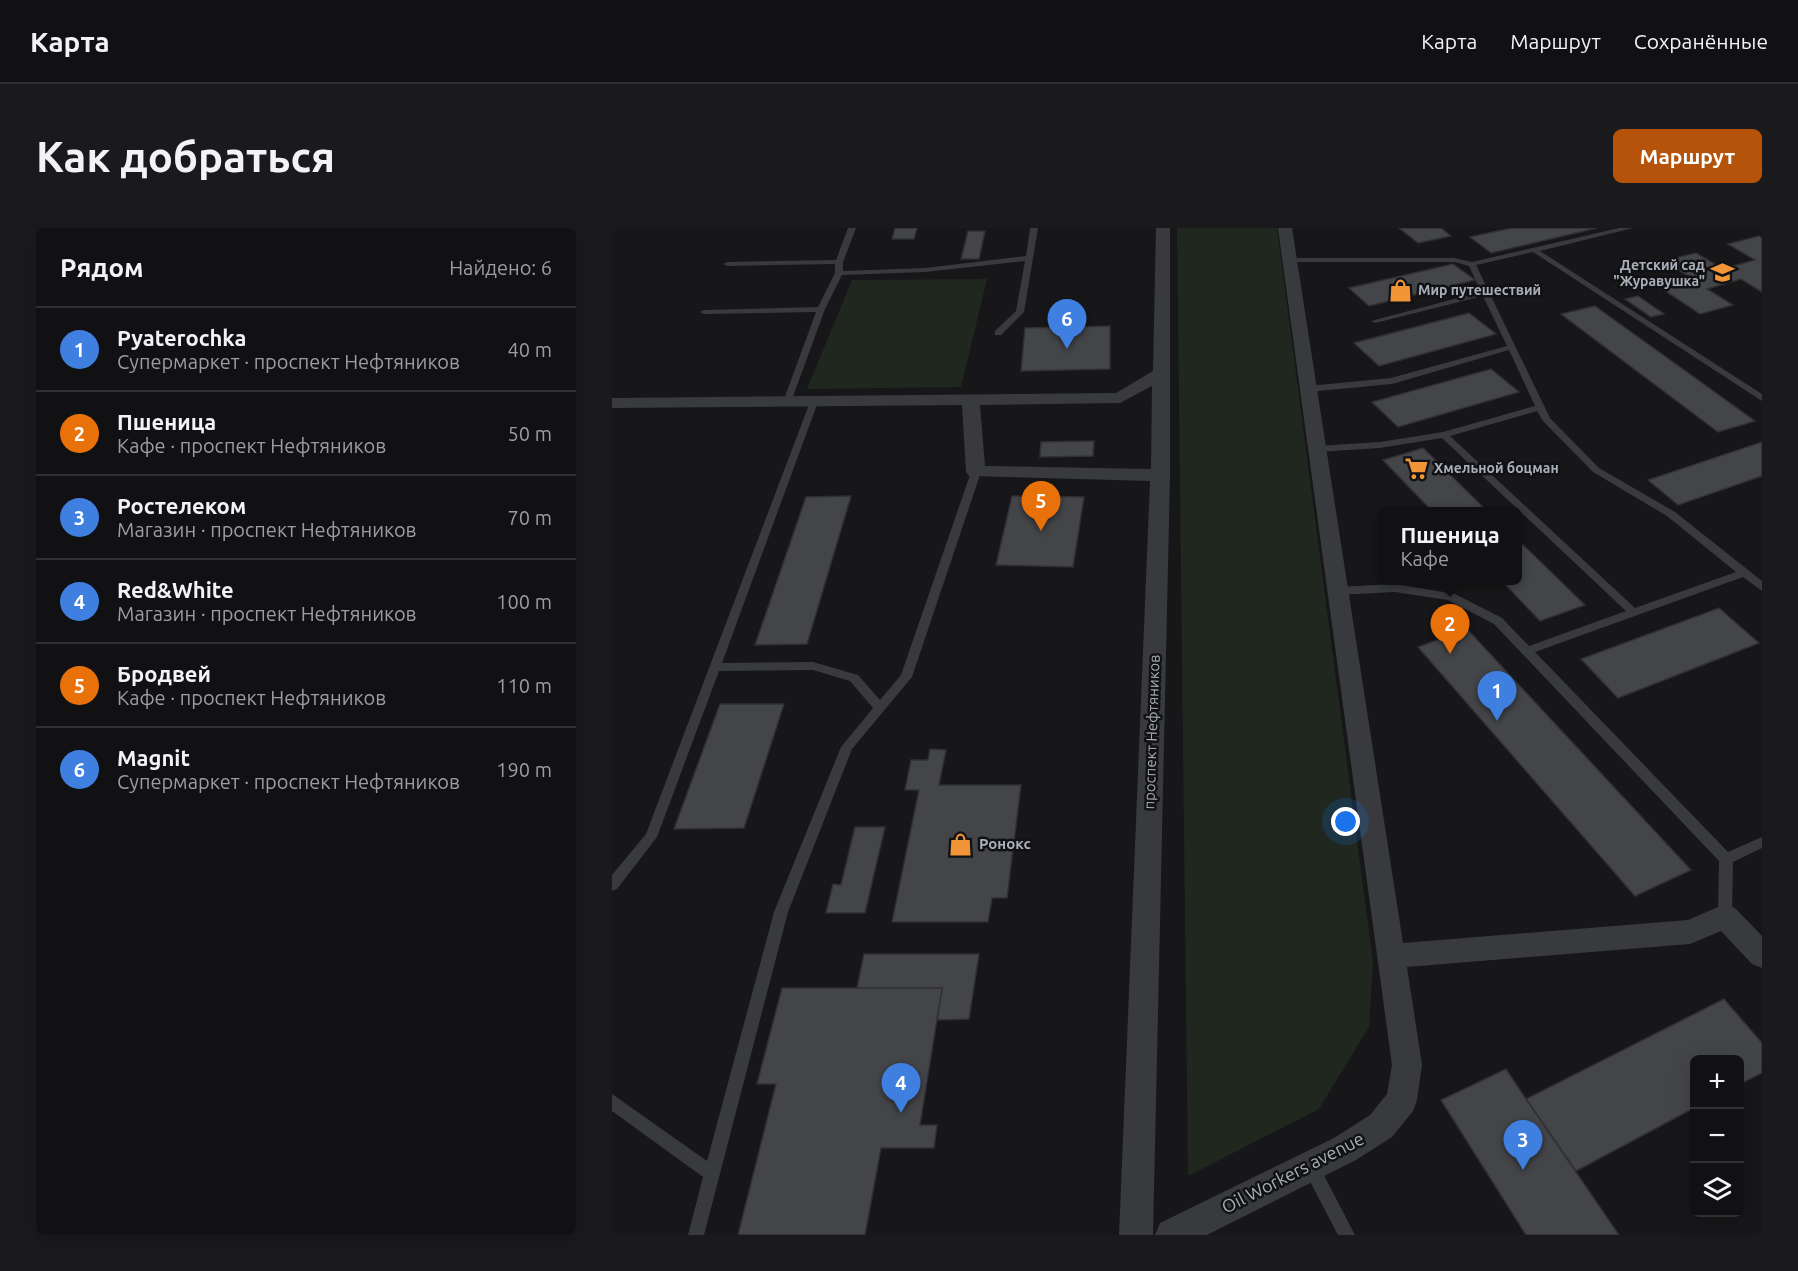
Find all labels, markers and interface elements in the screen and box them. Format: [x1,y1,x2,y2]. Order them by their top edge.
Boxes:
text: Карта [30,26,110,57]
text: Карта [1421,29,1477,53]
text: Маршрут [1510,29,1601,53]
text: Сохранённые [1634,29,1768,53]
button: Маршрут [1613,129,1762,183]
text: Как добраться [36,133,335,180]
text: Рядом [60,253,144,282]
text: Найдено: 6 [449,256,552,279]
place label: Детский сад "Журавушка" [1613,257,1705,289]
school or university icon: Детский сад "Журавушка" [1710,260,1736,286]
shop icon: Мир путешествий [1387,277,1413,303]
place label: Мир путешествий [1418,282,1541,298]
pin: 6 [1048,300,1086,349]
text: Pyaterochka [117,325,247,350]
text: 1 [74,338,85,361]
text: 40 m [508,338,552,361]
text: Супермаркет · проспект Нефтяников [117,350,460,373]
text: Пшеница [117,409,216,434]
text: 2 [74,422,85,445]
text: 50 m [508,422,552,445]
text: Кафе · проспект Нефтяников [117,434,386,457]
supermarket icon: Хмельной боцман [1403,455,1429,481]
place label: Хмельной боцман [1434,460,1559,476]
pin: 5 [1022,482,1060,531]
text: Ростелеком [117,493,246,518]
text: 3 [74,506,85,529]
text: 70 m [508,506,552,529]
popup [1378,507,1522,585]
text: Магазин · проспект Нефтяников [117,518,417,541]
text: Пшеница [1400,522,1500,547]
text: Кафе [1400,547,1449,570]
text: Red&White [117,577,234,602]
text: 4 [74,590,85,613]
text: 100 m [496,590,552,613]
text: Магазин · проспект Нефтяников [117,602,417,625]
pin: 2 [1430,604,1470,654]
street label: проспект Нефтяников [1140,654,1163,810]
text: Бродвей [117,661,211,686]
pin: 1 [1478,672,1516,721]
text: 5 [74,674,85,697]
text: 110 m [496,674,552,697]
text: Кафе · проспект Нефтяников [117,686,386,709]
text: Magnit [117,745,190,770]
text: 6 [74,758,85,781]
text: 190 m [496,758,552,781]
text: Супермаркет · проспект Нефтяников [117,770,460,793]
your location [1331,807,1360,836]
shop icon: Ронокс [948,831,974,857]
place label: Ронокс [979,835,1031,852]
map controls [1690,1055,1744,1217]
button: + [1690,1055,1744,1109]
pin: 4 [882,1064,920,1113]
button: − [1690,1109,1744,1163]
pin: 3 [1504,1120,1542,1170]
street label: Oil Workers avenue [1218,1128,1367,1217]
button: layers [1690,1163,1744,1217]

